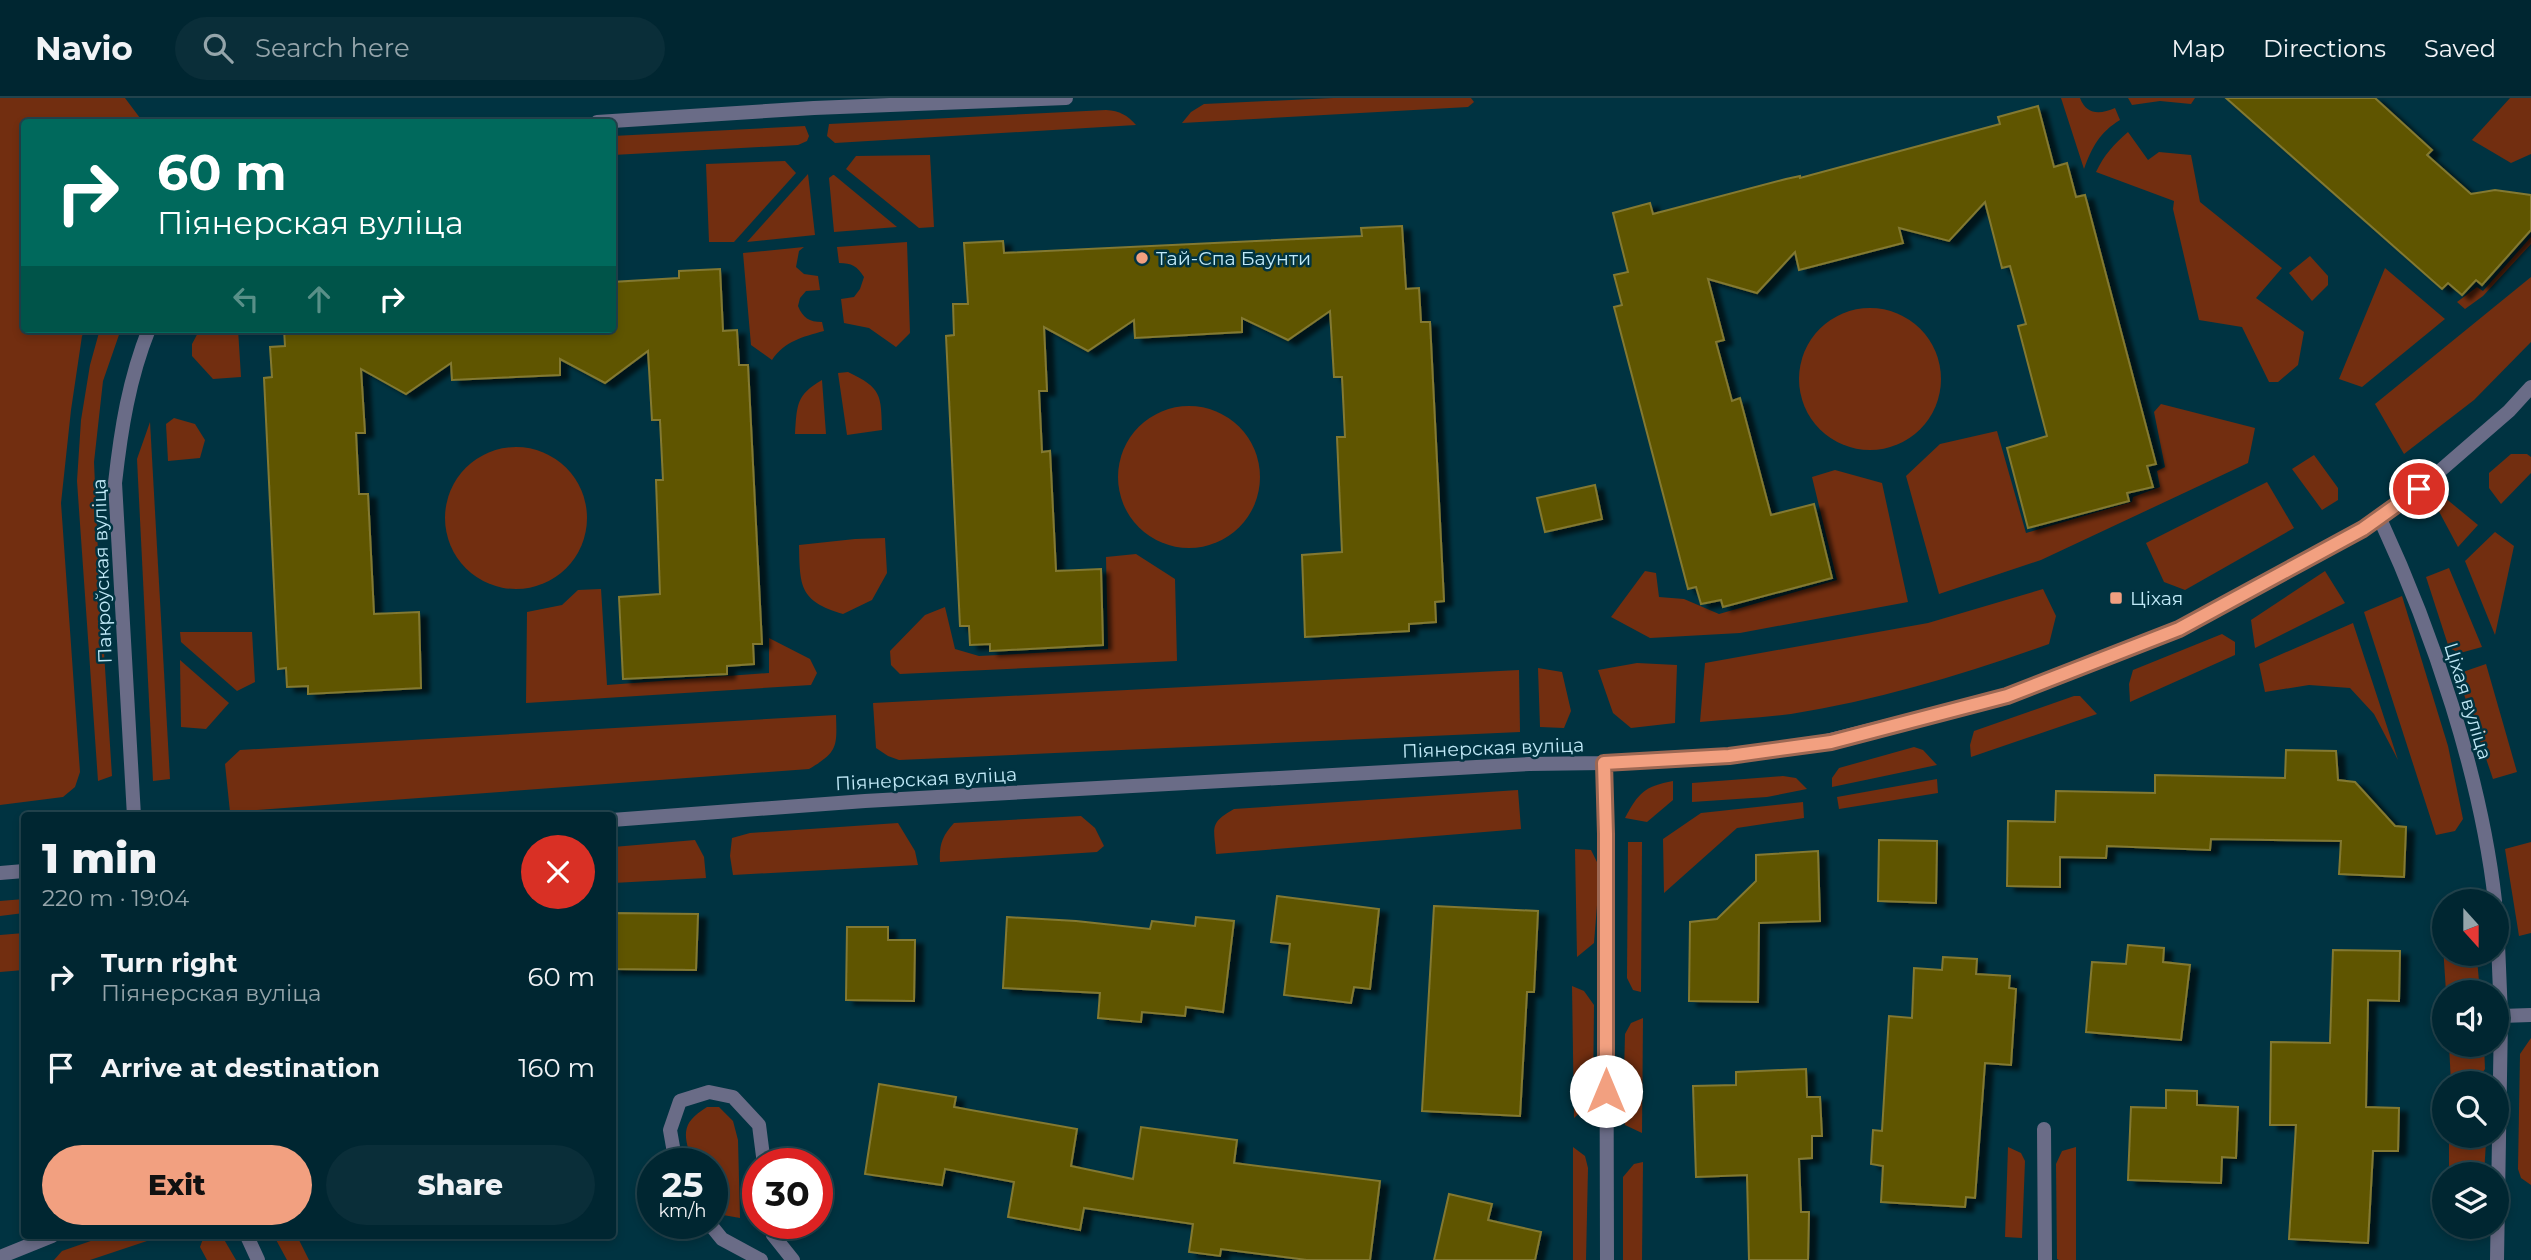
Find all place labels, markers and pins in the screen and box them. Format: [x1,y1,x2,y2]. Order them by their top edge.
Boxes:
place label: Тай-Спа Баунти [1156,247,1311,270]
marker: Тай-Спа Баунти [1134,250,1150,266]
pin [2389,459,2449,519]
place label: Ціхая [2130,587,2183,610]
marker: Ціхая [2108,590,2124,606]

